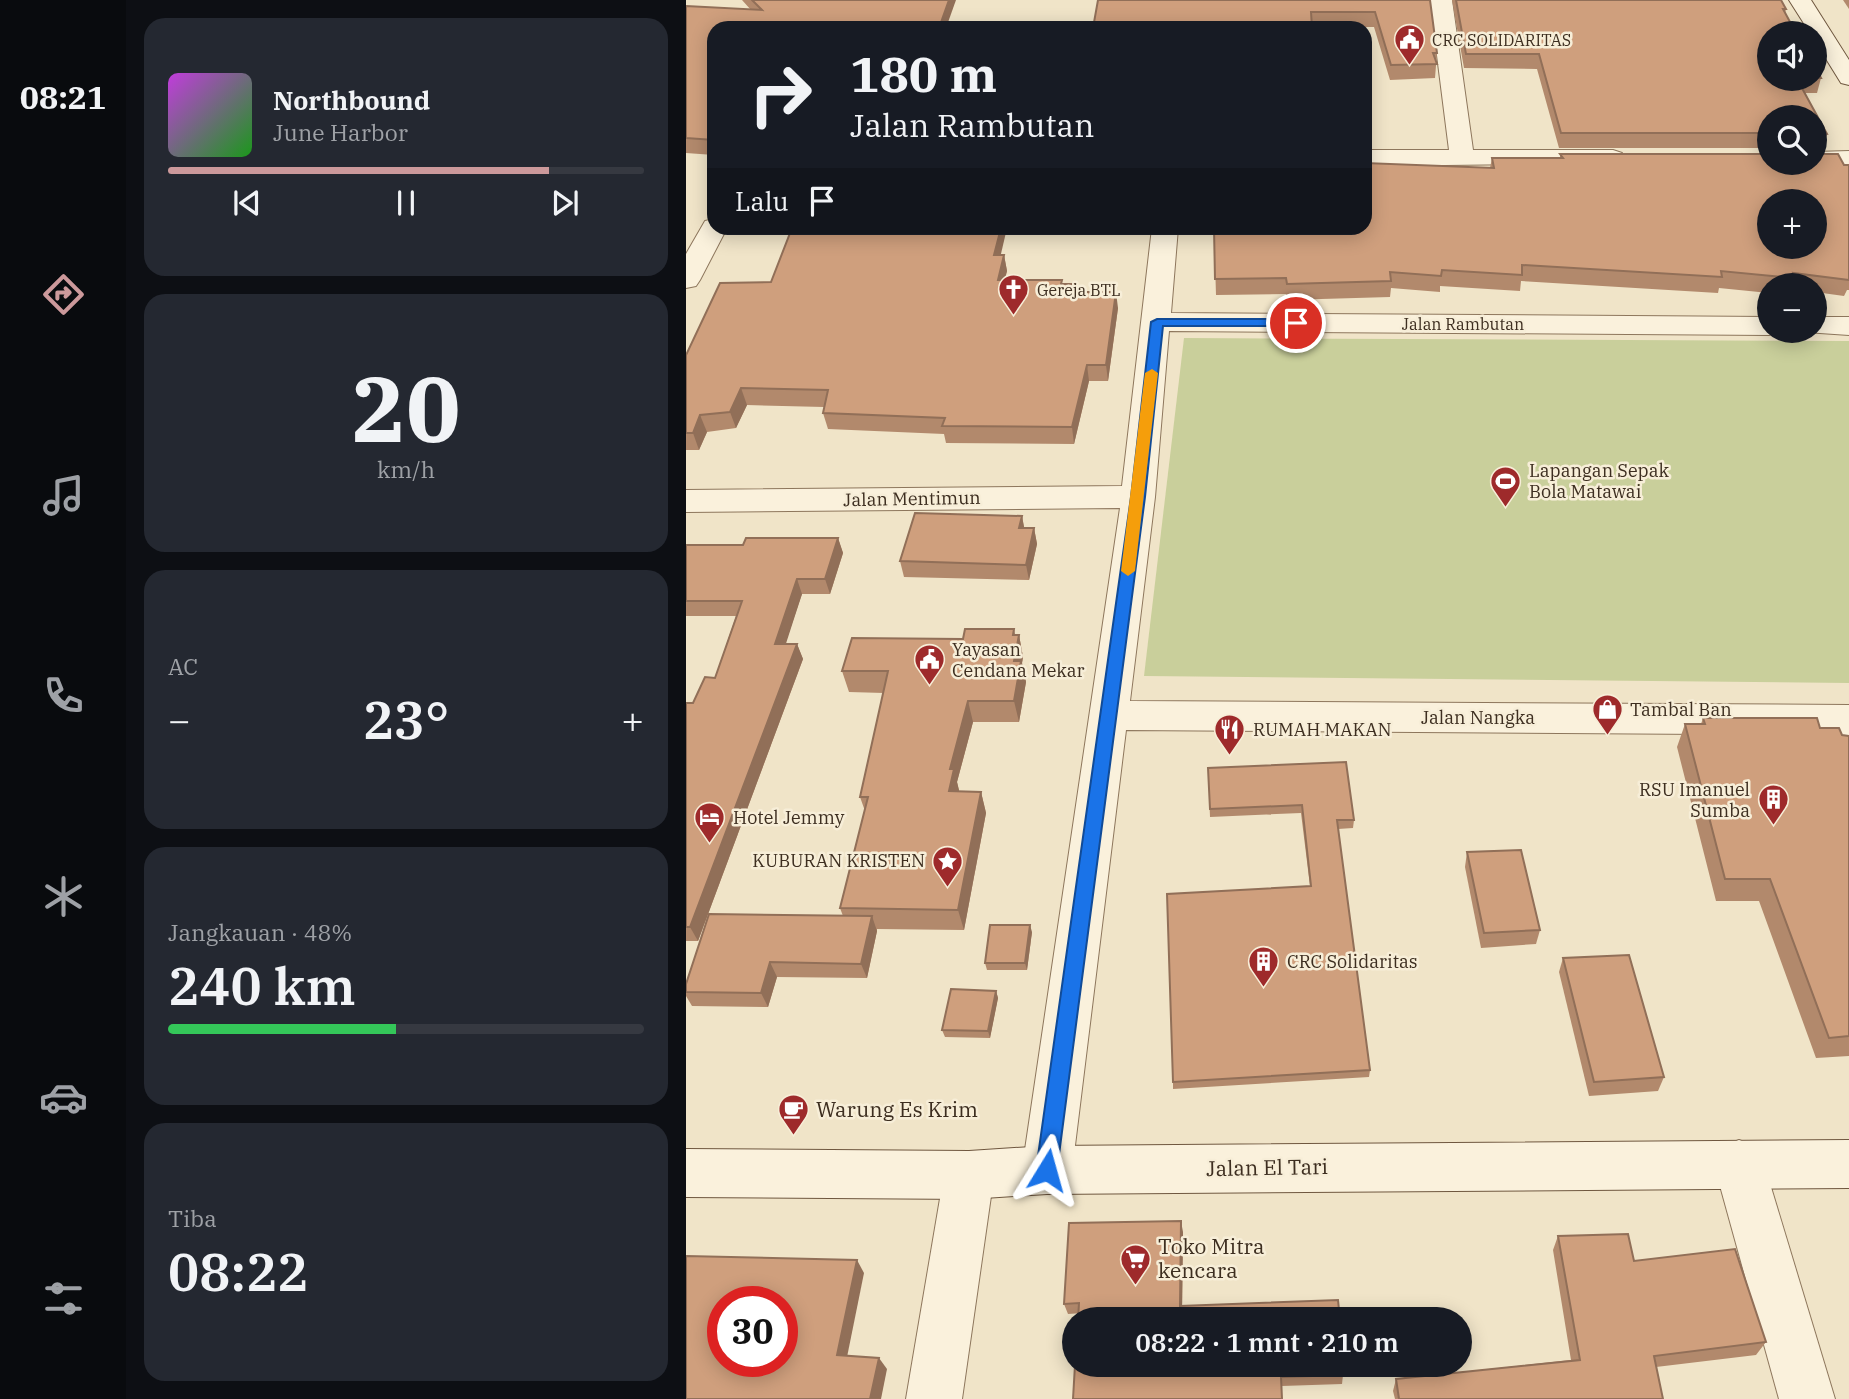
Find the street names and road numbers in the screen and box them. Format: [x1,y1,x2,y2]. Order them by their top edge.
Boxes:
street label: Jalan Rambutan [1402,314,1524,334]
street label: Jalan Mentimun [843,486,981,511]
street label: Jalan Nangka [1421,706,1535,729]
street label: Jalan El Tari [1206,1152,1328,1182]

